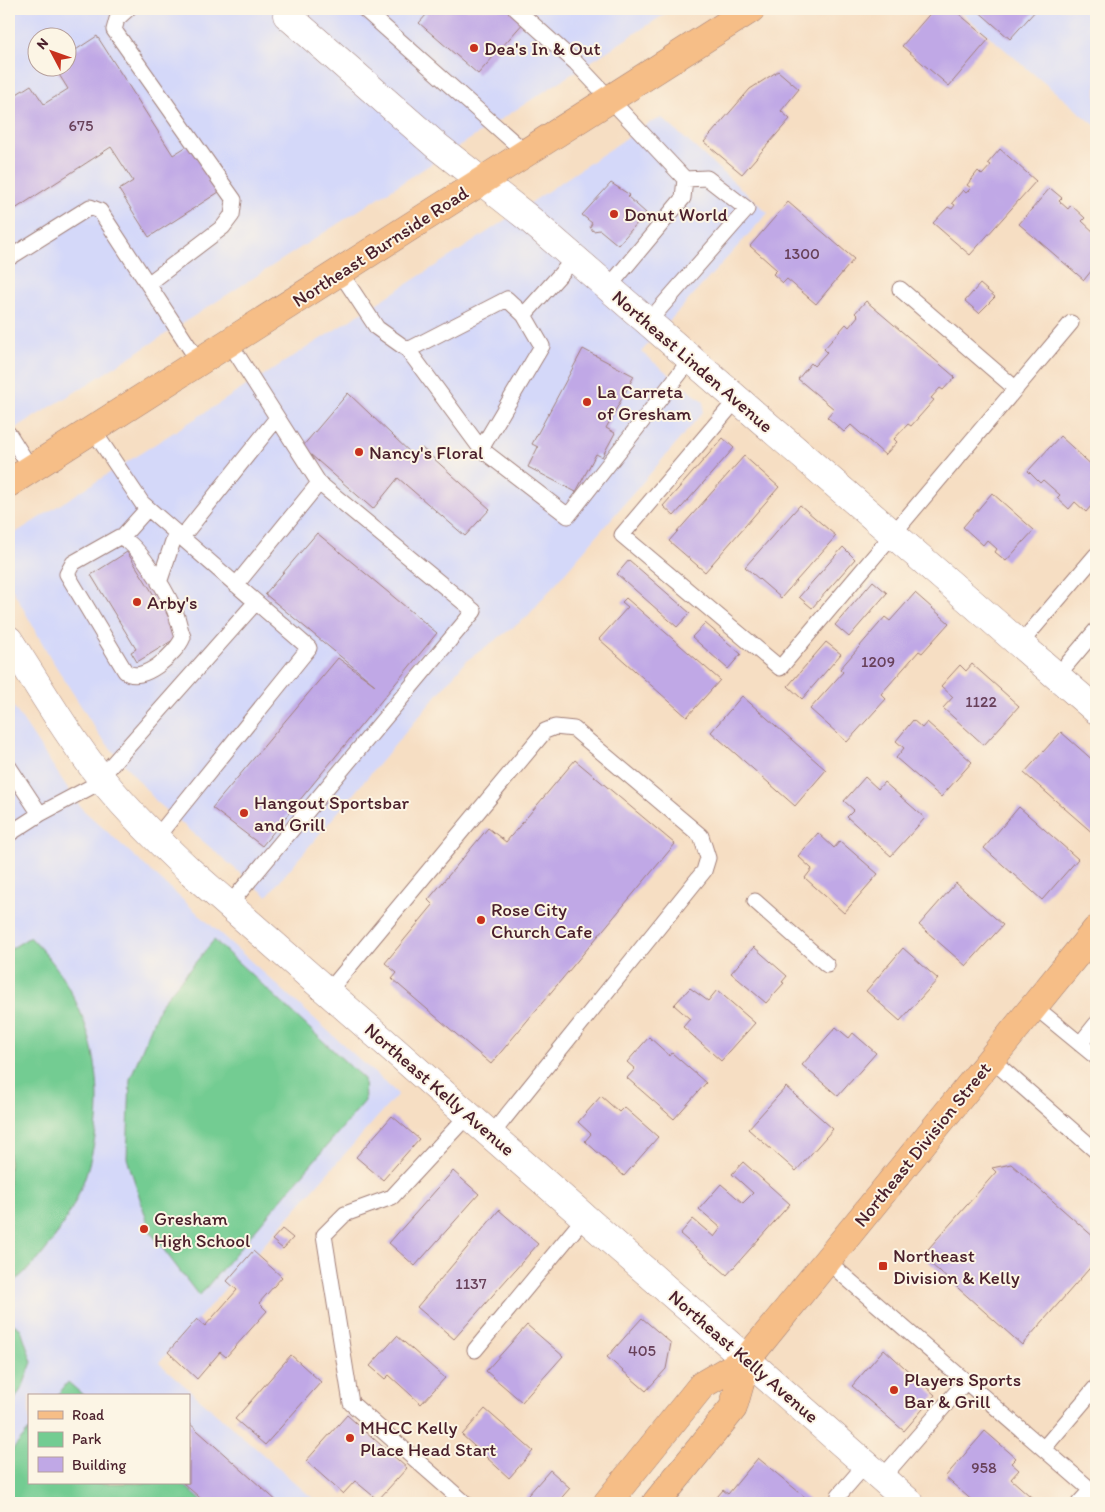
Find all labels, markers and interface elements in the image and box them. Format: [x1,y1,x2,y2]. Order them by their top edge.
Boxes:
north arrow [28,28,78,78]
text: N [33,35,52,53]
place label: Dea's In & Out [484,37,601,60]
marker: Dea's In & Out [468,42,480,54]
house number: 675 [69,116,93,135]
street label: Northeast Burnside Road [288,181,473,312]
place label: Donut World [624,203,728,226]
marker: Donut World [608,208,620,220]
house number: 1300 [784,244,820,263]
street label: Northeast Linden Avenue [608,285,778,437]
place label: La Carreta of Gresham [597,380,692,425]
marker: La Carreta of Gresham [581,396,593,408]
place label: Nancy's Floral [369,441,484,464]
marker: Nancy's Floral [353,446,365,458]
place label: Arby's [147,591,198,614]
marker: Arby's [131,596,143,608]
house number: 1209 [861,652,895,671]
house number: 1122 [965,692,997,711]
place label: Hangout Sportsbar and Grill [254,791,410,836]
marker: Hangout Sportsbar and Grill [238,807,250,819]
place label: Rose City Church Cafe [491,898,592,943]
marker: Rose City Church Cafe [475,914,487,926]
street label: Northeast Kelly Avenue [360,1018,519,1161]
street label: Northeast Division Street [849,1057,996,1231]
place label: Gresham High School [154,1207,251,1252]
marker: Gresham High School [138,1223,150,1235]
place label: Northeast Division & Kelly [893,1244,1020,1289]
marker: Northeast Division & Kelly [877,1260,889,1272]
house number: 1137 [455,1274,487,1293]
street label: Northeast Kelly Avenue [664,1285,823,1428]
house number: 405 [628,1341,656,1360]
place label: Players Sports Bar & Grill [904,1368,1021,1413]
marker: Players Sports Bar & Grill [888,1384,900,1396]
legend [28,1394,190,1484]
text: Road [72,1406,105,1424]
place label: MHCC Kelly Place Head Start [360,1416,496,1461]
text: Park [72,1430,102,1448]
marker: MHCC Kelly Place Head Start [344,1432,356,1444]
text: Building [72,1456,126,1474]
house number: 958 [971,1458,997,1477]

